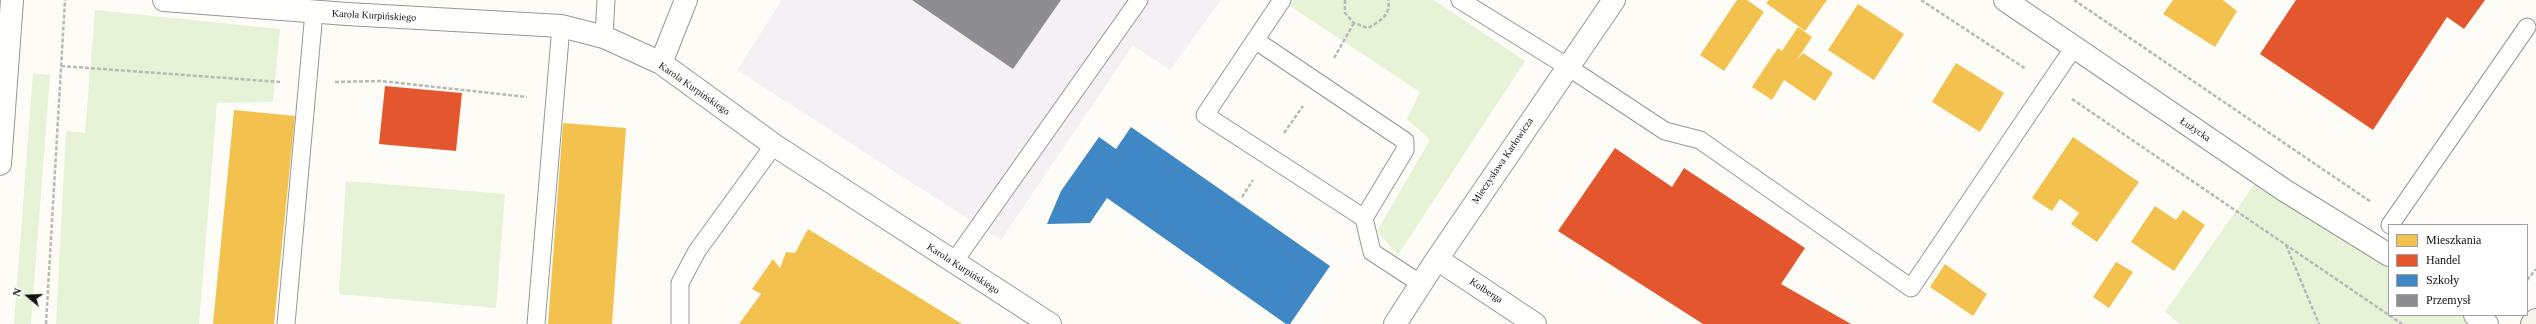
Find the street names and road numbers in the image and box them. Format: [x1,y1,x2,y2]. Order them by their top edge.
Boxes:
street label: Karola Kurpińskiego [332,8,416,24]
street label: Karola Kurpińskiego [656,60,732,118]
street label: Łużycka [2177,115,2213,145]
street label: Mieczysława Karłowicza [1470,116,1536,206]
street label: Karola Kurpińskiego [924,241,1002,297]
street label: Kolberga [1467,276,1505,306]

